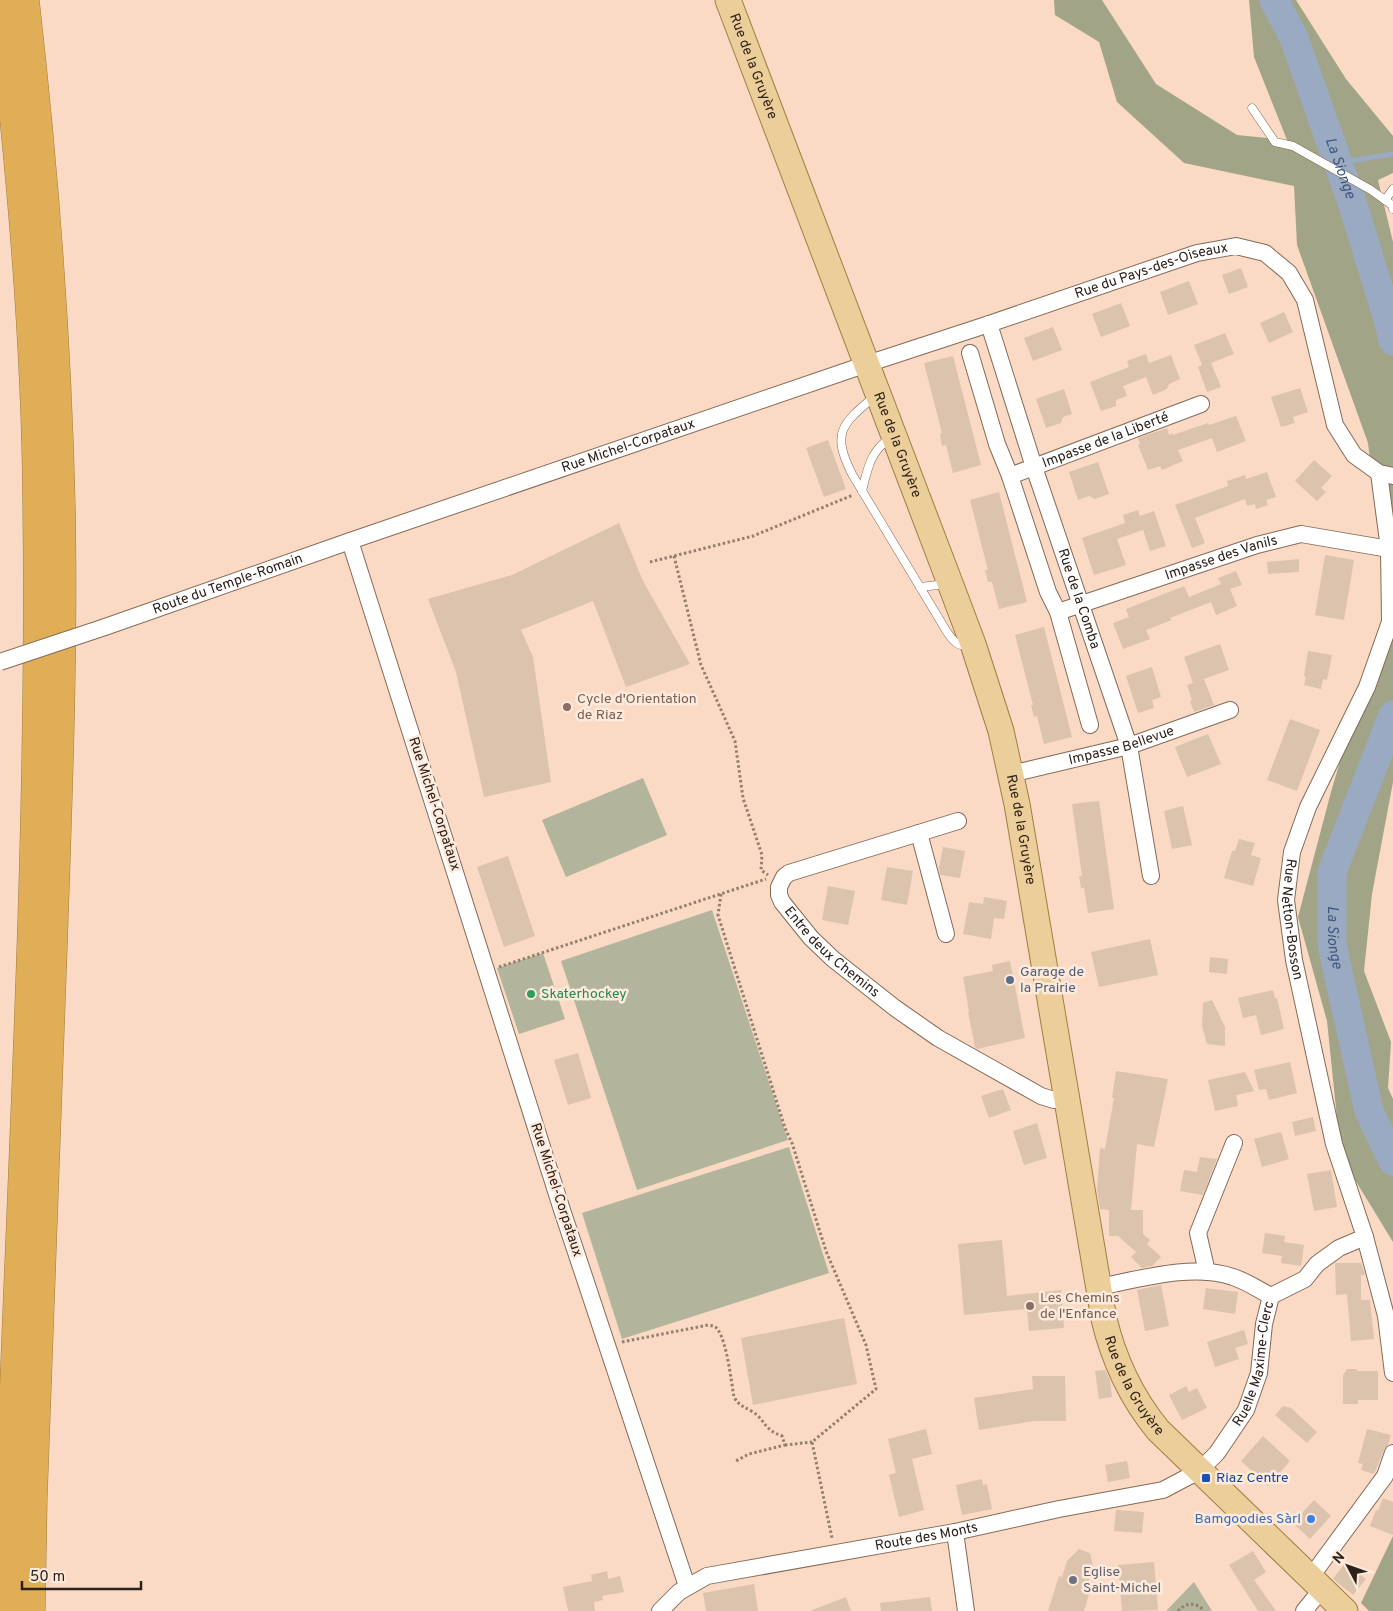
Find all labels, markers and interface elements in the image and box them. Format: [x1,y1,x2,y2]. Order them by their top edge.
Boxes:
street label: Rue de la Gruyère [725,11,781,122]
water label: La Sionge [1320,135,1360,202]
street label: Rue du Pays-des-Oiseaux [1073,239,1229,303]
street label: Rue de la Gruyère [870,390,925,500]
street label: Impasse de la Liberté [1040,408,1171,472]
street label: Rue Michel-Corpataux [559,415,697,476]
street label: Impasse des Vanils [1163,532,1279,584]
street label: Rue de la Comba [1054,546,1104,651]
street label: Route du Temple-Romain [150,550,305,618]
place label: Cycle d'Orientation de Riaz [577,691,697,724]
marker: Cycle d'Orientation de Riaz [561,701,573,713]
street label: Impasse Bellevue [1067,722,1176,769]
street label: Rue Michel-Corpataux [404,735,464,873]
street label: Rue de la Gruyère [1002,773,1039,886]
street label: Rue Netton-Bosson [1277,858,1307,981]
street label: Entre deux Chemins [781,903,883,1001]
water label: La Sionge [1323,906,1347,971]
place label: Garage de la Prairie [1020,964,1084,997]
marker: Garage de la Prairie [1004,974,1016,986]
place label: Skaterhockey [541,986,627,1003]
marker: Skaterhockey [525,988,537,1000]
street label: Rue Michel-Corpataux [526,1121,586,1259]
place label: Les Chemins de l'Enfance [1040,1290,1120,1323]
street label: Ruelle Maxime-Clerc [1229,1299,1278,1430]
marker: Les Chemins de l'Enfance [1024,1300,1036,1312]
street label: Rue de la Gruyère [1100,1334,1167,1439]
place label: Riaz Centre [1216,1470,1288,1487]
marker: Riaz Centre [1200,1472,1212,1484]
place label: Bamgoodies Sàrl [1195,1511,1301,1528]
marker: Bamgoodies Sàrl [1305,1513,1317,1525]
street label: Route des Monts [874,1519,979,1555]
north arrow [1323,1541,1373,1591]
text: N [1330,1549,1349,1568]
scale bar [22,1558,141,1590]
place label: Eglise Saint-Michel [1083,1564,1161,1597]
text: 50 m [30,1568,65,1587]
marker: Eglise Saint-Michel [1067,1574,1079,1586]

